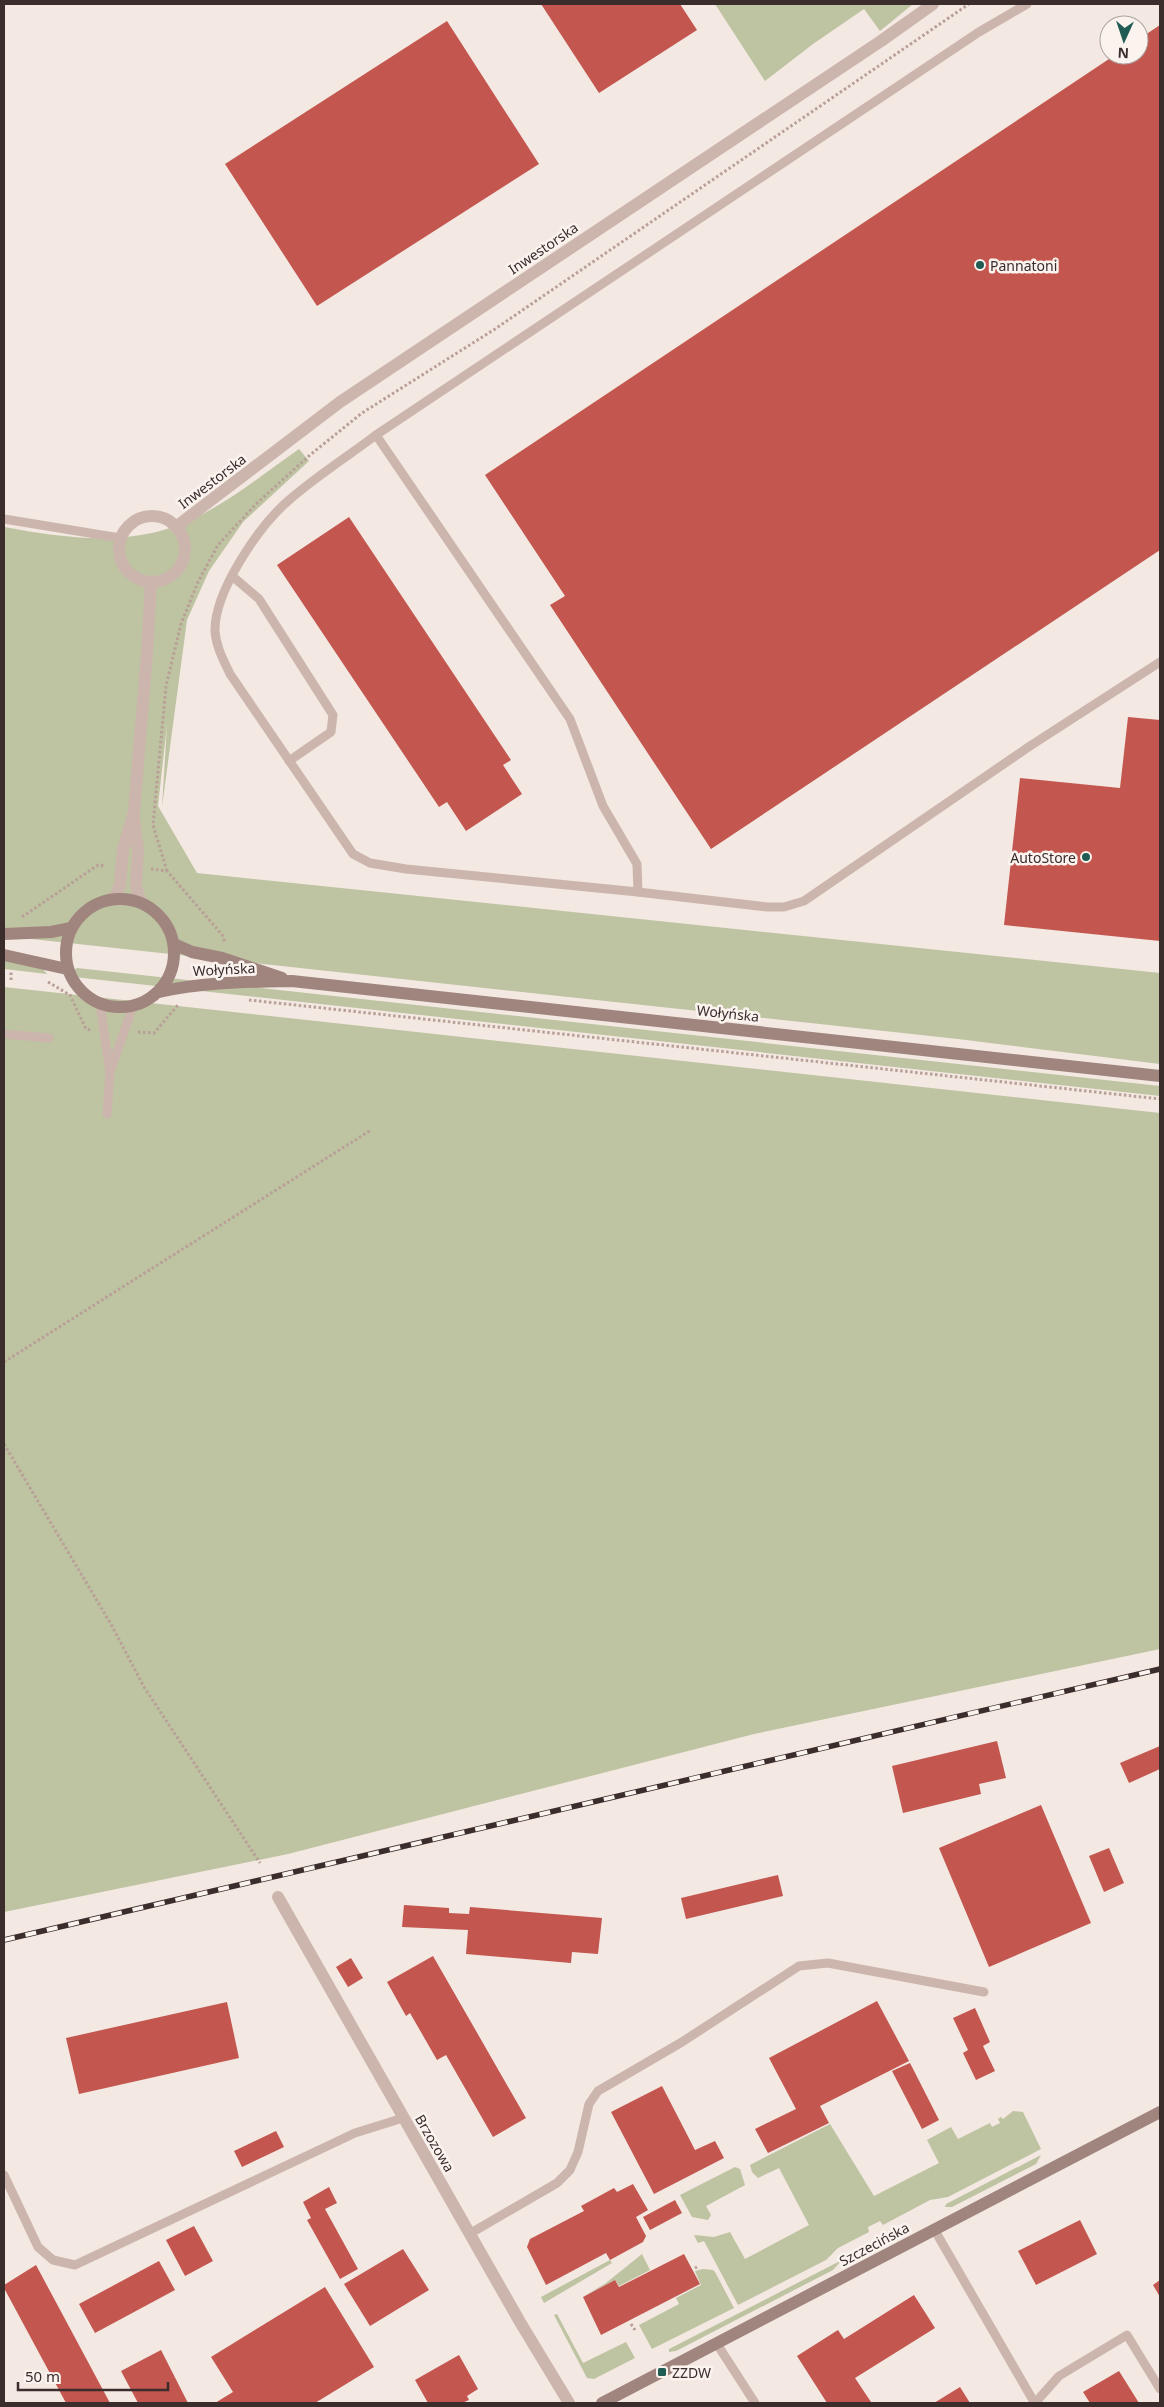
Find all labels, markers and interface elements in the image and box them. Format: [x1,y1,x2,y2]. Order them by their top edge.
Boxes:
north arrow [1099,15,1149,65]
text: N [1117,44,1129,63]
street label: Inwestorska [504,218,582,278]
place label: Pannatoni [990,256,1057,275]
marker: Pannatoni [974,259,986,271]
street label: Inwestorska [174,449,250,513]
place label: AutoStore [1010,848,1076,867]
marker: AutoStore [1080,851,1092,863]
street label: Wołyńska [192,958,256,980]
street label: Wołyńska [696,1000,760,1026]
street label: Brzozowa [411,2111,459,2175]
street label: Szczecińska [836,2218,912,2270]
scale bar [18,2360,168,2392]
place label: ZZDW [672,2363,711,2382]
text: 50 m [25,2366,60,2386]
marker: ZZDW [656,2366,668,2378]

